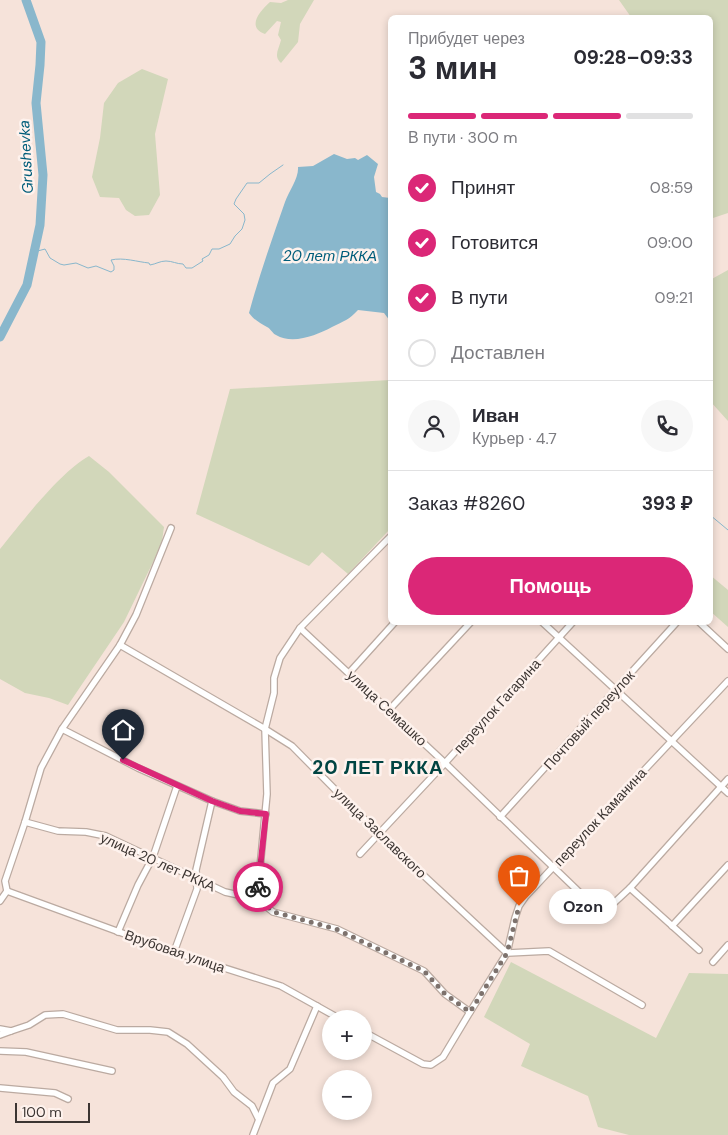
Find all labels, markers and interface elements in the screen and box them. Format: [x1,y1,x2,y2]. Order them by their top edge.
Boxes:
text: Прибудет через [408,28,525,49]
text: 09:28–09:33 [573,45,693,70]
text: 3 мин [408,47,498,89]
water label: Grushevka [14,120,38,194]
text: В пути · 300 m [408,127,517,148]
icon: check [408,174,436,202]
text: Принят [451,175,515,200]
text: 08:59 [650,177,693,198]
icon: check [408,229,436,257]
text: Готовится [451,230,538,255]
text: 09:00 [647,232,693,253]
water label: 20 лет РККА [283,246,377,266]
icon: check [408,284,436,312]
text: В пути [451,285,508,310]
text: 09:21 [655,287,693,308]
text: Доставлен [451,340,545,365]
button: person [408,400,460,452]
button: phone [641,400,693,452]
text: Иван [472,403,519,428]
text: Курьер · 4.7 [472,428,557,449]
text: Заказ #8260 [408,491,525,516]
text: 393 ₽ [642,491,693,516]
button: Помощь [408,557,693,615]
street label: переулок Гагарина [450,655,545,757]
street label: улица Семашко [343,666,431,750]
street label: Почтовый переулок [540,666,639,773]
pin [102,709,144,760]
icon: home [109,716,137,744]
district label: 20 ЛЕТ РККА [312,755,444,780]
street label: переулок Каманина [550,764,650,870]
street label: улица Заславского [330,784,430,882]
street label: улица 20 лет РККА [98,829,219,896]
pin [498,855,540,906]
courier [233,862,283,912]
icon: bag [505,862,533,890]
icon: bike [244,873,272,901]
callout: Ozon [549,888,616,924]
text: Ozon [563,896,603,917]
street label: Врубовая улица [123,925,228,977]
map controls [322,1010,372,1120]
button: + [322,1010,372,1060]
button: − [322,1070,372,1120]
scale bar [15,1100,90,1123]
text: 100 m [22,1103,62,1121]

